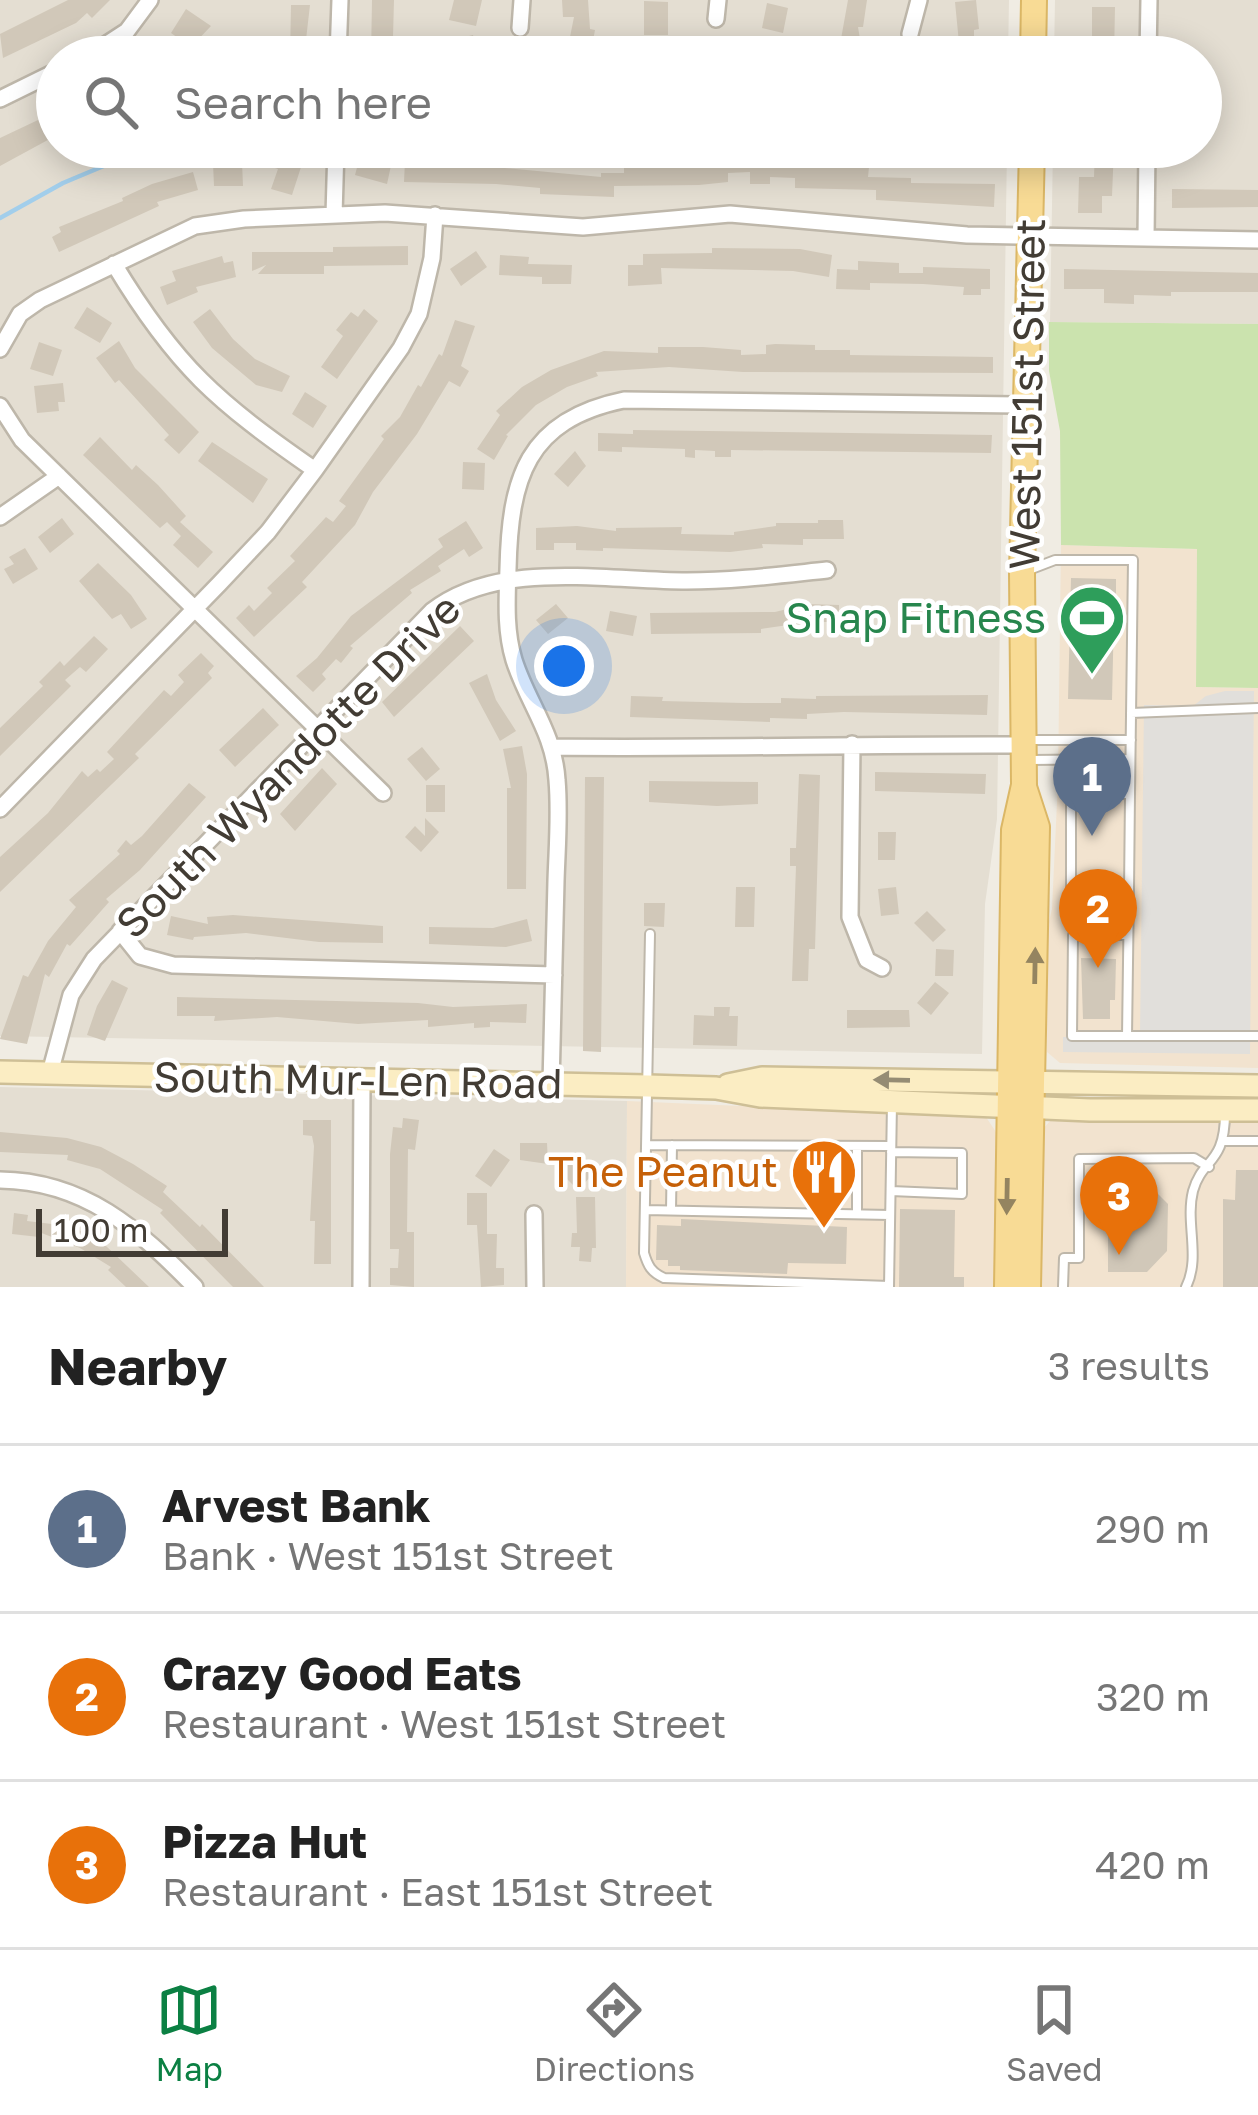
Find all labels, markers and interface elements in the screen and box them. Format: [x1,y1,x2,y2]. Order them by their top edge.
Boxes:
search box [36,36,1222,168]
icon: search [78,69,144,135]
text: Search here [174,75,432,129]
street label: West 151st Street [998,218,1054,570]
street label: South Wyandotte Drive [105,583,470,948]
sports icon: Snap Fitness [1057,583,1127,677]
place label: Snap Fitness [785,592,1046,642]
your location [534,636,594,696]
pin: 1 [1053,737,1131,836]
pin: 2 [1059,869,1137,968]
one-way arrow [1025,946,1044,984]
street label: South Mur-Len Road [153,1050,563,1108]
one-way arrow [872,1070,910,1089]
restaurant icon: The Peanut [789,1137,859,1231]
place label: The Peanut [548,1146,778,1196]
pin: 3 [1080,1156,1158,1255]
one-way arrow [998,1178,1017,1216]
scale bar [36,1203,228,1256]
text: 100 m [54,1210,148,1249]
text: Nearby [48,1335,227,1396]
text: 3 results [1048,1342,1210,1389]
text: Arvest Bank [162,1478,431,1532]
text: 1 [77,1505,97,1552]
text: 290 m [1095,1505,1210,1552]
text: Bank · West 151st Street [162,1532,614,1579]
text: Crazy Good Eats [162,1646,522,1700]
text: 2 [75,1673,99,1720]
text: 320 m [1096,1673,1210,1720]
text: Restaurant · West 151st Street [162,1700,726,1747]
text: Pizza Hut [162,1814,367,1868]
text: 3 [75,1841,99,1888]
text: 420 m [1095,1841,1210,1888]
text: Restaurant · East 151st Street [162,1868,713,1915]
tab: Map [156,1977,223,2088]
tab: Directions [534,1977,695,2088]
tab: Saved [1006,1977,1102,2088]

